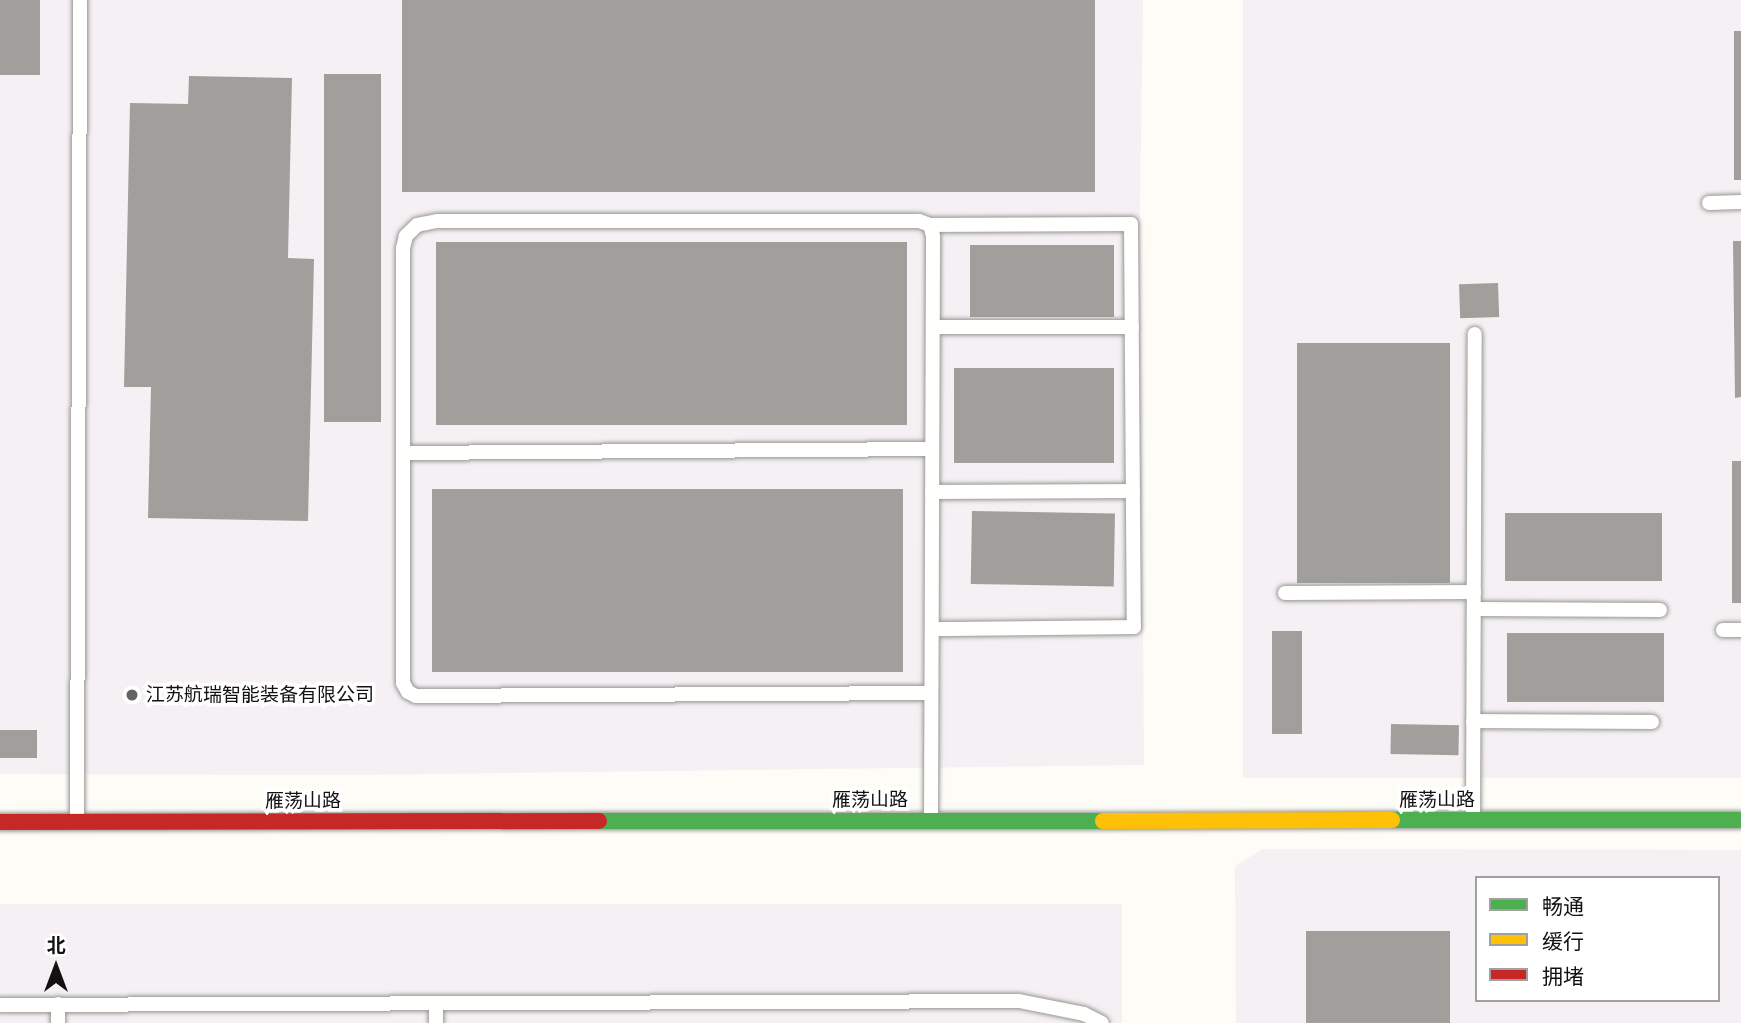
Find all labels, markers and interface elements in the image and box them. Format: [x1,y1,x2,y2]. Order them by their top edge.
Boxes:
place label: 江苏航瑞智能装备有限公司 [146,684,374,706]
marker: 江苏航瑞智能装备有限公司 [124,687,140,703]
street label: 雁荡山路 [832,789,908,811]
street label: 雁荡山路 [1399,789,1475,811]
street label: 雁荡山路 [265,790,341,812]
legend [1475,876,1720,1002]
text: 畅通 [1542,895,1584,919]
text: 缓行 [1542,930,1584,954]
north arrow [21,932,91,1002]
text: 北 [46,935,66,956]
text: 拥堵 [1542,965,1584,989]

